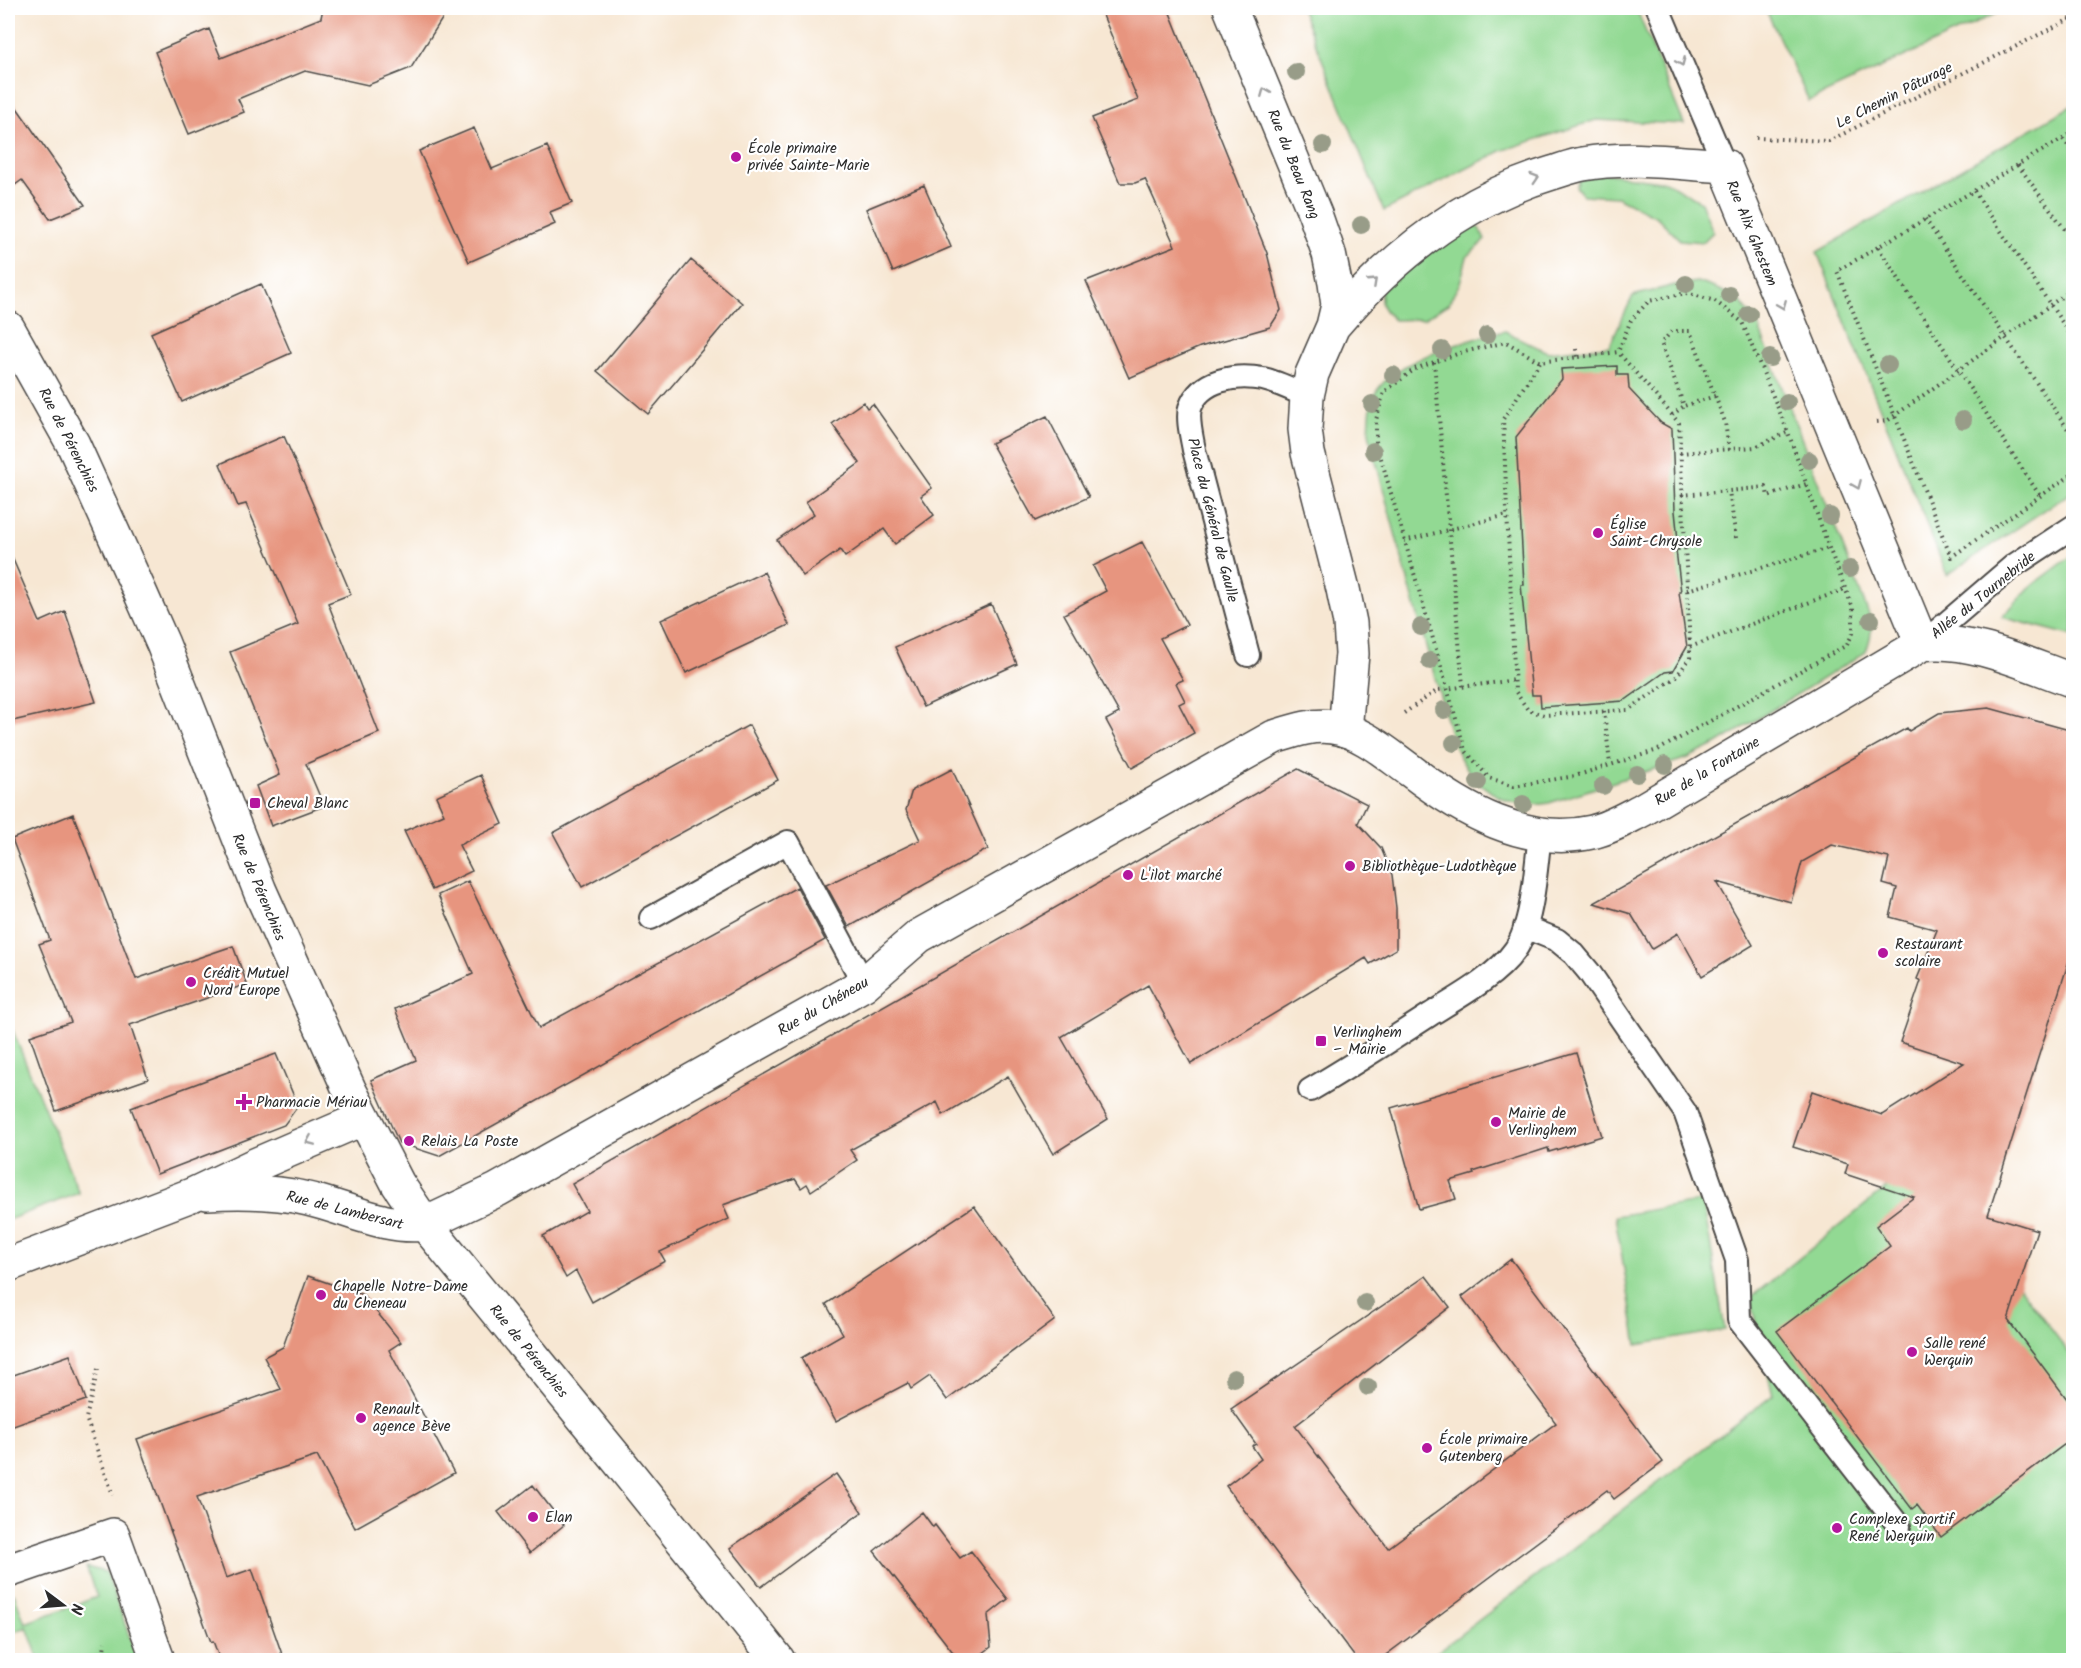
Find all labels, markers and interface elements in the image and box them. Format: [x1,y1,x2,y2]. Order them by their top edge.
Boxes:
one-way arrow [1674,55,1686,66]
street label: Le Chemin Pâturage [1832,56,1957,136]
one-way arrow [1260,87,1272,98]
street label: Rue du Beau Rang [1260,106,1326,223]
place label: École primaire privée Sainte-Marie [747,137,870,178]
marker: École primaire privée Sainte-Marie [729,150,743,164]
one-way arrow [1530,173,1540,185]
street label: Rue Alix Ghestem [1719,177,1783,290]
one-way arrow [1366,279,1377,290]
one-way arrow [1775,299,1787,310]
street label: Rue de Pérenchies [31,384,105,498]
street label: Place du Général de Gaulle [1180,435,1244,605]
one-way arrow [1850,479,1862,490]
place label: Église Saint-Chrysole [1610,513,1702,554]
marker: Église Saint-Chrysole [1591,526,1605,540]
street label: Allée du Tournebride [1926,546,2041,646]
street label: Rue de la Fontaine [1650,731,1765,813]
place label: Cheval Blanc [267,792,349,816]
marker: Cheval Blanc [248,796,262,810]
street label: Rue de Pérenchies [225,830,292,945]
place label: Bibliothèque-Ludothèque [1362,855,1517,879]
marker: Bibliothèque-Ludothèque [1343,859,1357,873]
place label: L'ilot marché [1140,864,1223,888]
marker: L'ilot marché [1121,868,1135,882]
place label: Restaurant scolaire [1895,933,1963,974]
marker: Restaurant scolaire [1876,946,1890,960]
place label: Crédit Mutuel Nord Europe [203,962,289,1003]
street label: Rue du Chéneau [773,971,874,1043]
marker: Crédit Mutuel Nord Europe [184,975,198,989]
place label: Verlinghem – Mairie [1333,1021,1402,1062]
marker: Verlinghem – Mairie [1314,1034,1328,1048]
place label: Pharmacie Mériau [256,1091,367,1115]
marker: Pharmacie Mériau [237,1095,251,1109]
place label: Mairie de Verlinghem [1508,1102,1577,1143]
marker: Mairie de Verlinghem [1489,1115,1503,1129]
place label: Relais La Poste [421,1130,519,1154]
one-way arrow [306,1134,317,1146]
marker: Relais La Poste [402,1134,416,1148]
street label: Rue de Lambersart [284,1185,406,1237]
place label: Chapelle Notre-Dame du Cheneau [333,1275,468,1316]
marker: Chapelle Notre-Dame du Cheneau [314,1288,328,1302]
street label: Rue de Pérenchies [483,1299,574,1404]
place label: Salle rené Werquin [1924,1332,1987,1373]
marker: Salle rené Werquin [1905,1345,1919,1359]
place label: Renault agence Bève [373,1398,451,1439]
marker: Renault agence Bève [354,1411,368,1425]
place label: École primaire Gutenberg [1439,1428,1528,1469]
marker: École primaire Gutenberg [1420,1441,1434,1455]
place label: Elan [545,1506,572,1530]
place label: Complexe sportif René Werquin [1849,1508,1955,1549]
marker: Elan [526,1510,540,1524]
marker: Complexe sportif René Werquin [1830,1521,1844,1535]
north arrow [33,1575,93,1635]
text: N [63,1600,89,1617]

